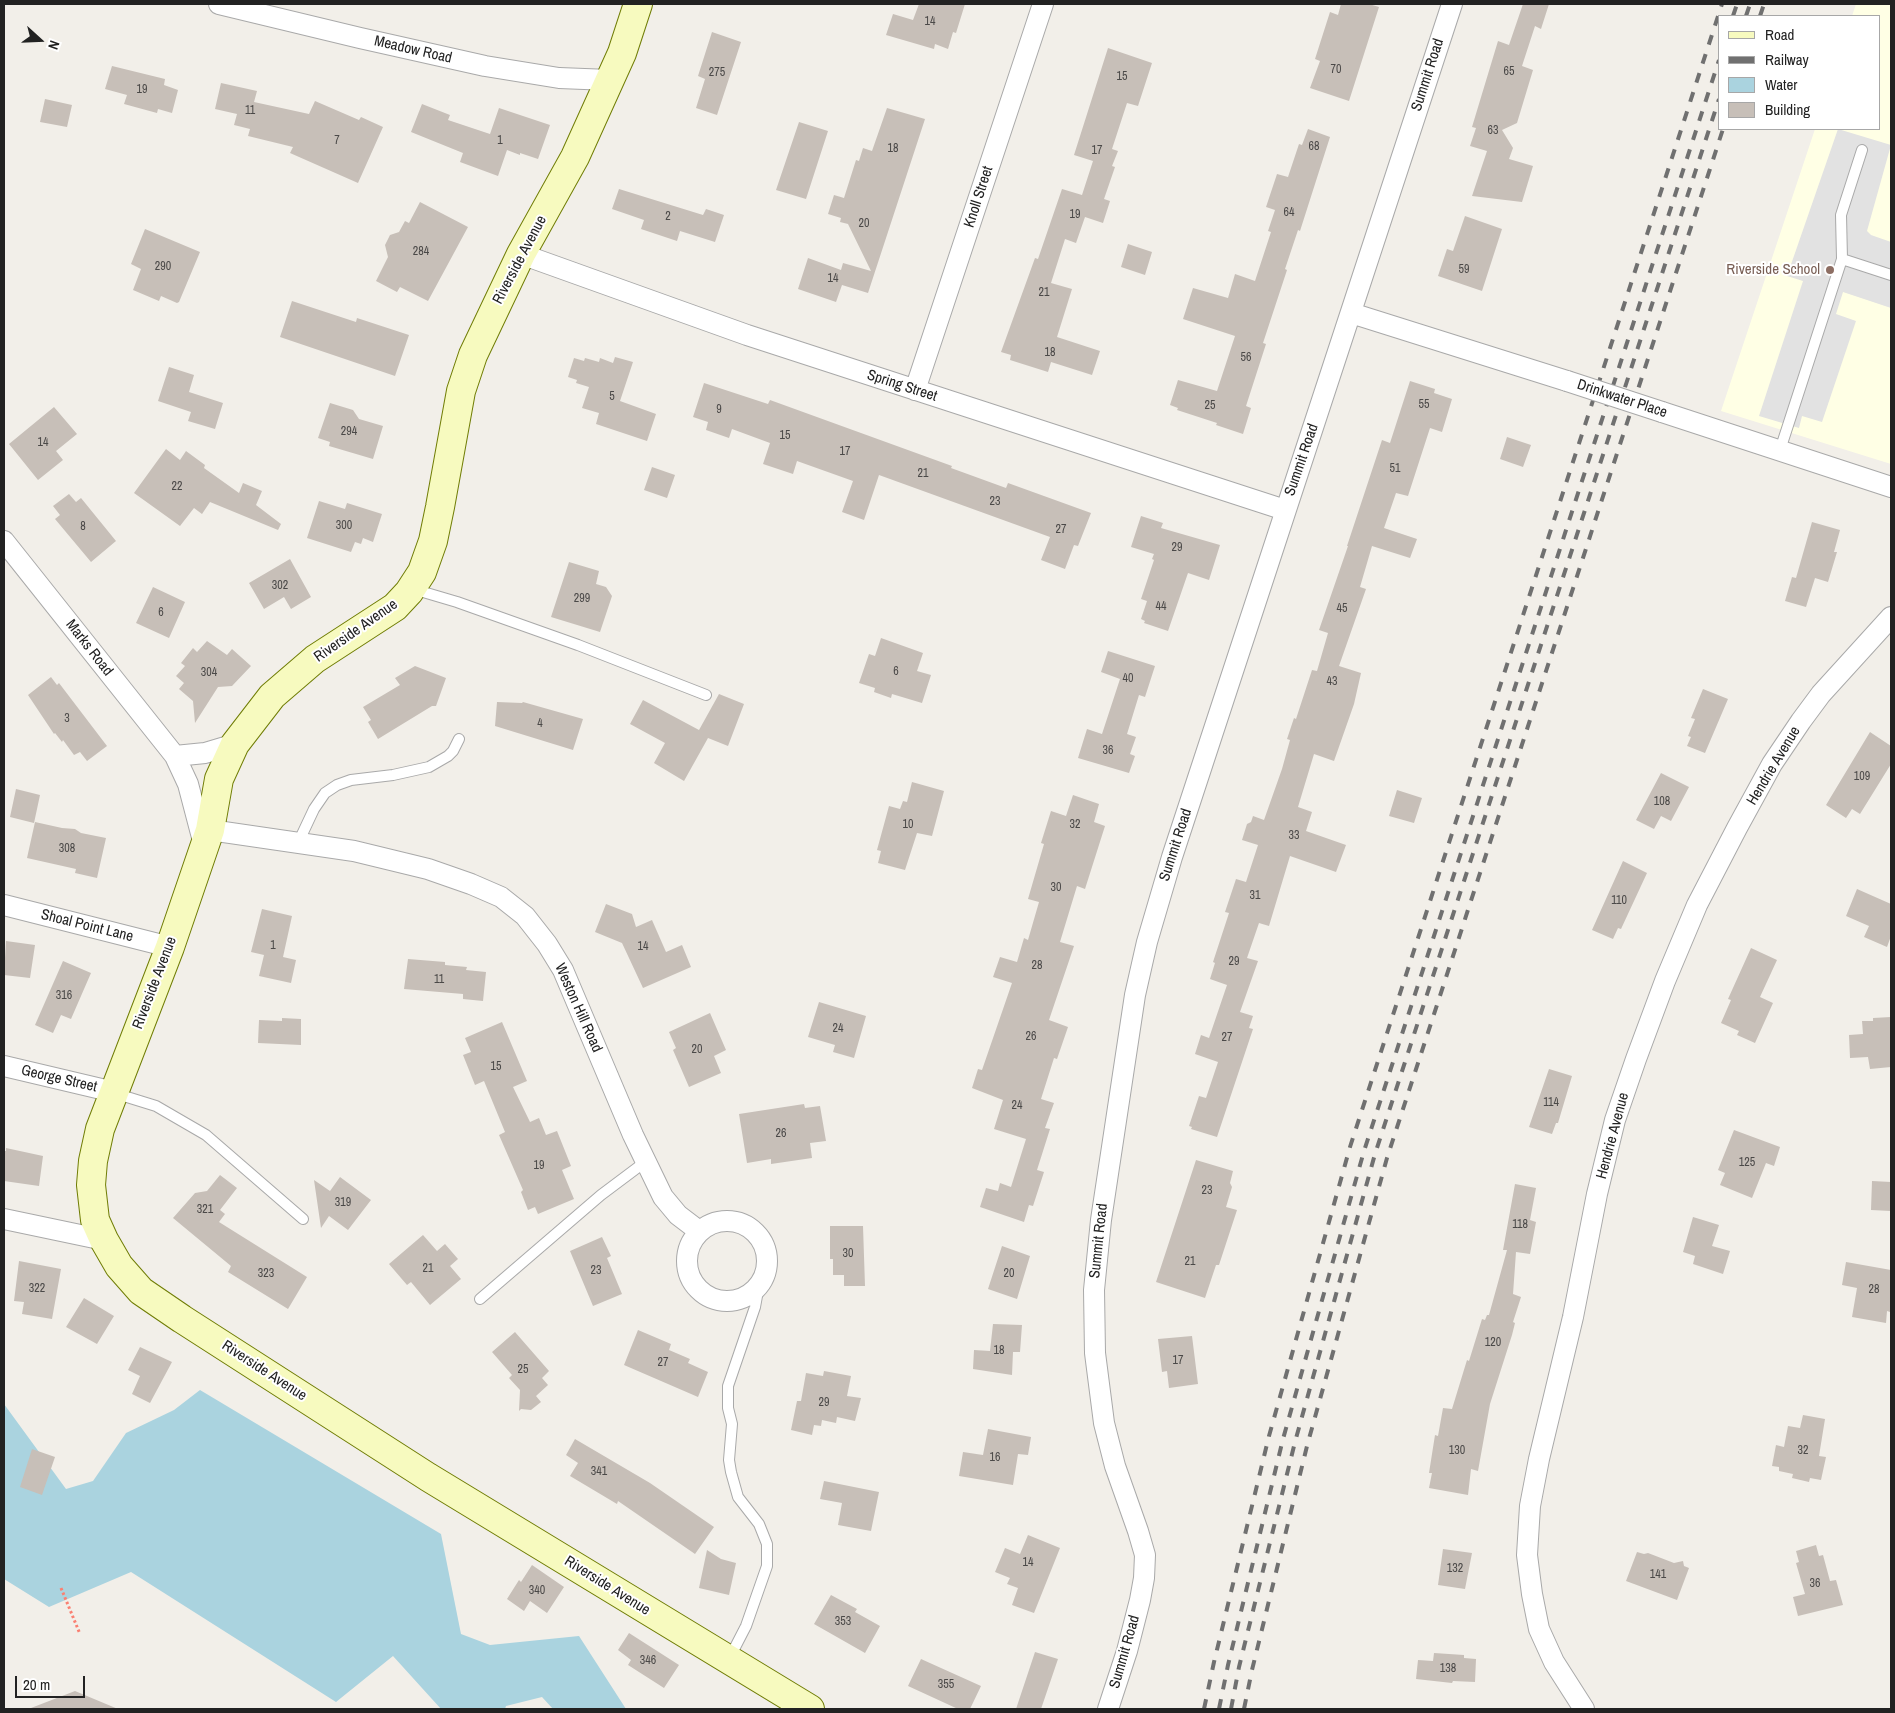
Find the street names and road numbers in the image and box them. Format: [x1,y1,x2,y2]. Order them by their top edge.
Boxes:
street label: Meadow Road [372,32,454,68]
street label: Summit Road [1408,36,1448,114]
street label: Knoll Street [961,164,997,230]
street label: Riverside Avenue [489,213,551,307]
street label: Spring Street [865,366,939,406]
street label: Drinkwater Place [1575,376,1669,422]
street label: Summit Road [1281,422,1323,498]
street label: Riverside Avenue [311,596,401,666]
street label: Marks Road [61,616,117,680]
street label: Hendrie Avenue [1743,723,1805,809]
street label: Summit Road [1156,806,1196,884]
street label: Shoal Point Lane [39,906,135,946]
street label: Riverside Avenue [129,934,181,1032]
street label: Weston Hill Road [550,961,606,1055]
street label: George Street [19,1062,99,1096]
street label: Hendrie Avenue [1593,1091,1633,1181]
street label: Summit Road [1086,1203,1112,1279]
street label: Riverside Avenue [218,1337,310,1405]
street label: Riverside Avenue [561,1553,653,1619]
street label: Summit Road [1106,1613,1144,1691]

